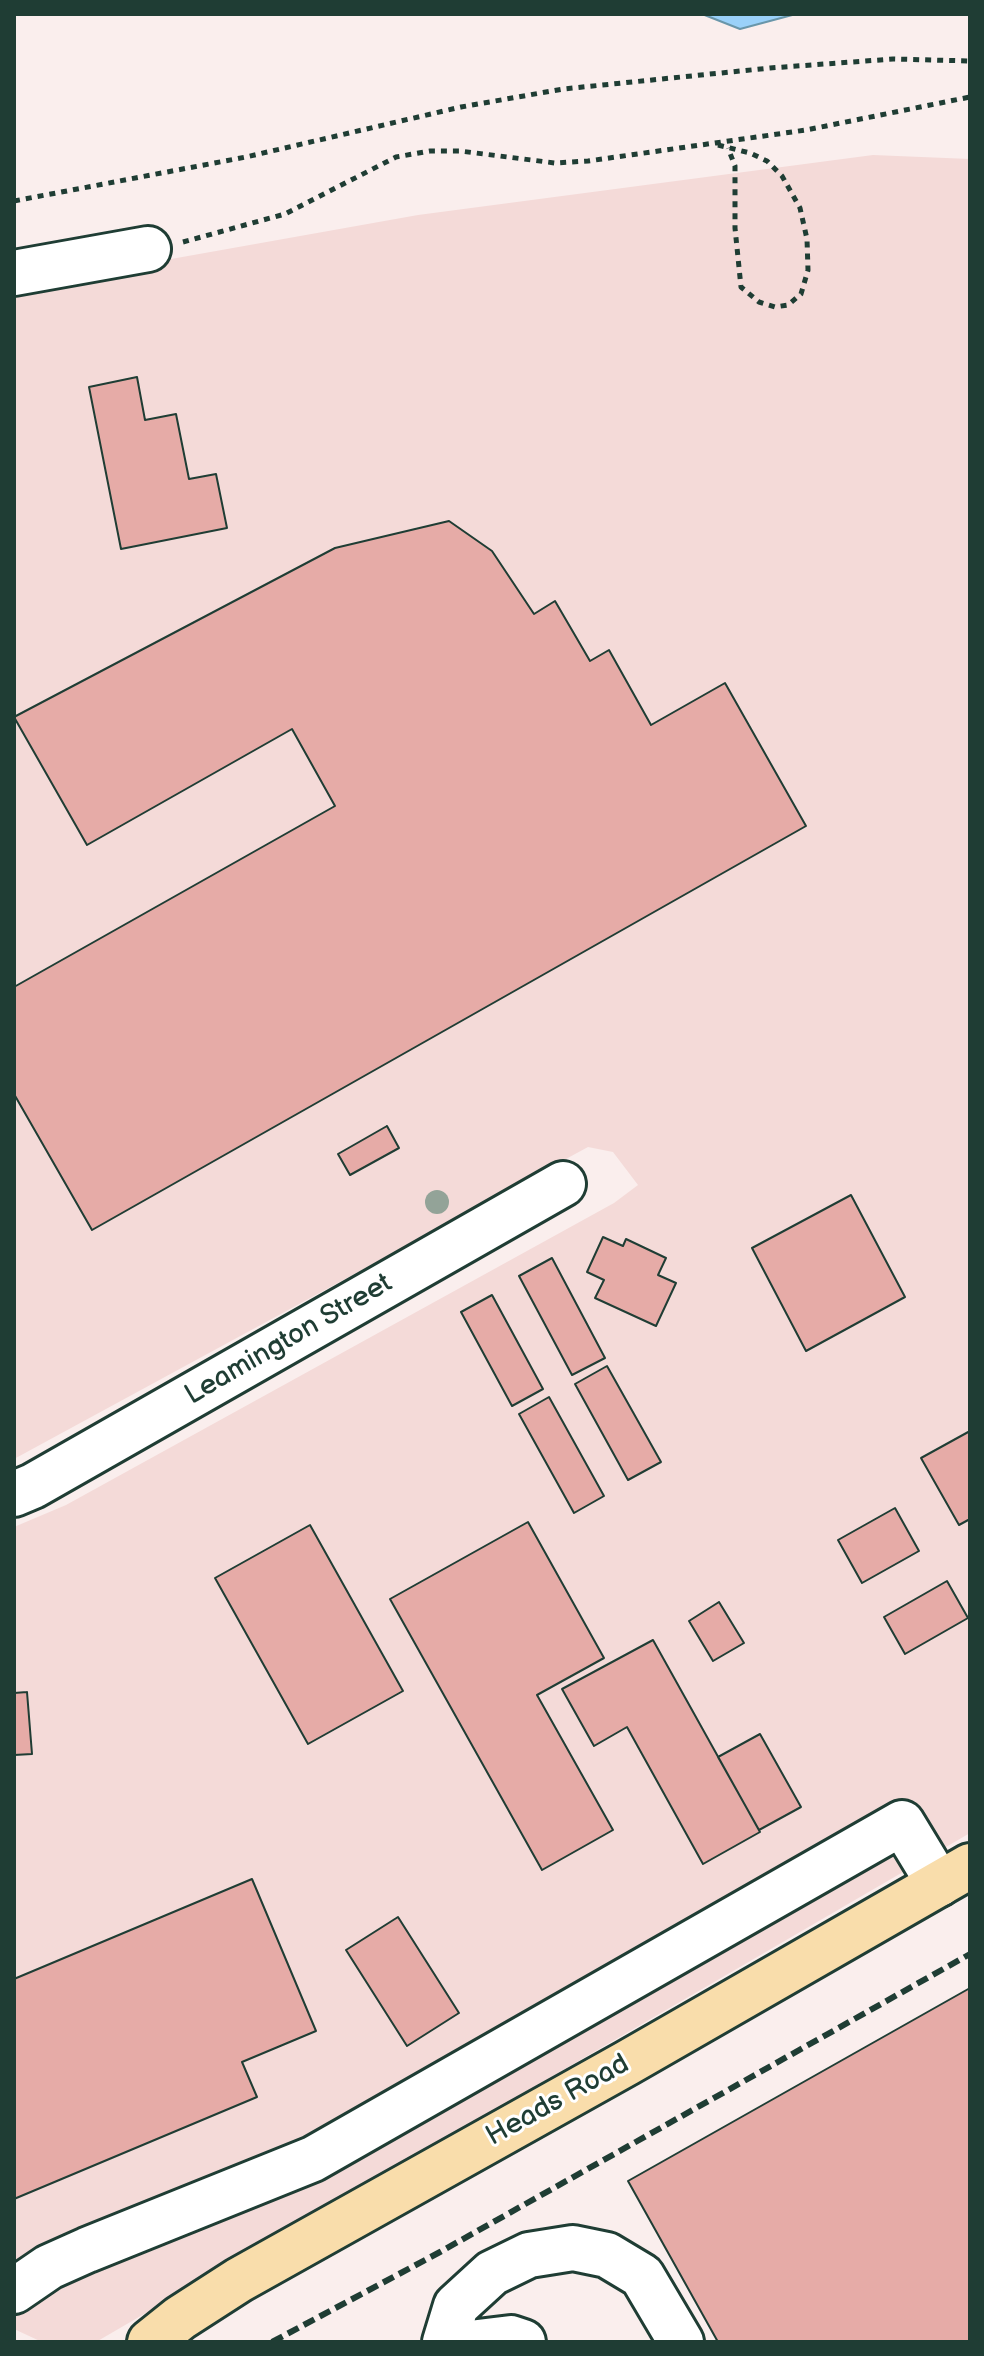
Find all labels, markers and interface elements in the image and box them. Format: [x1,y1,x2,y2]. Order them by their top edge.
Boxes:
street label: Leamington Street [180,1267,398,1413]
street label: Heads Road [481,2048,635,2154]

